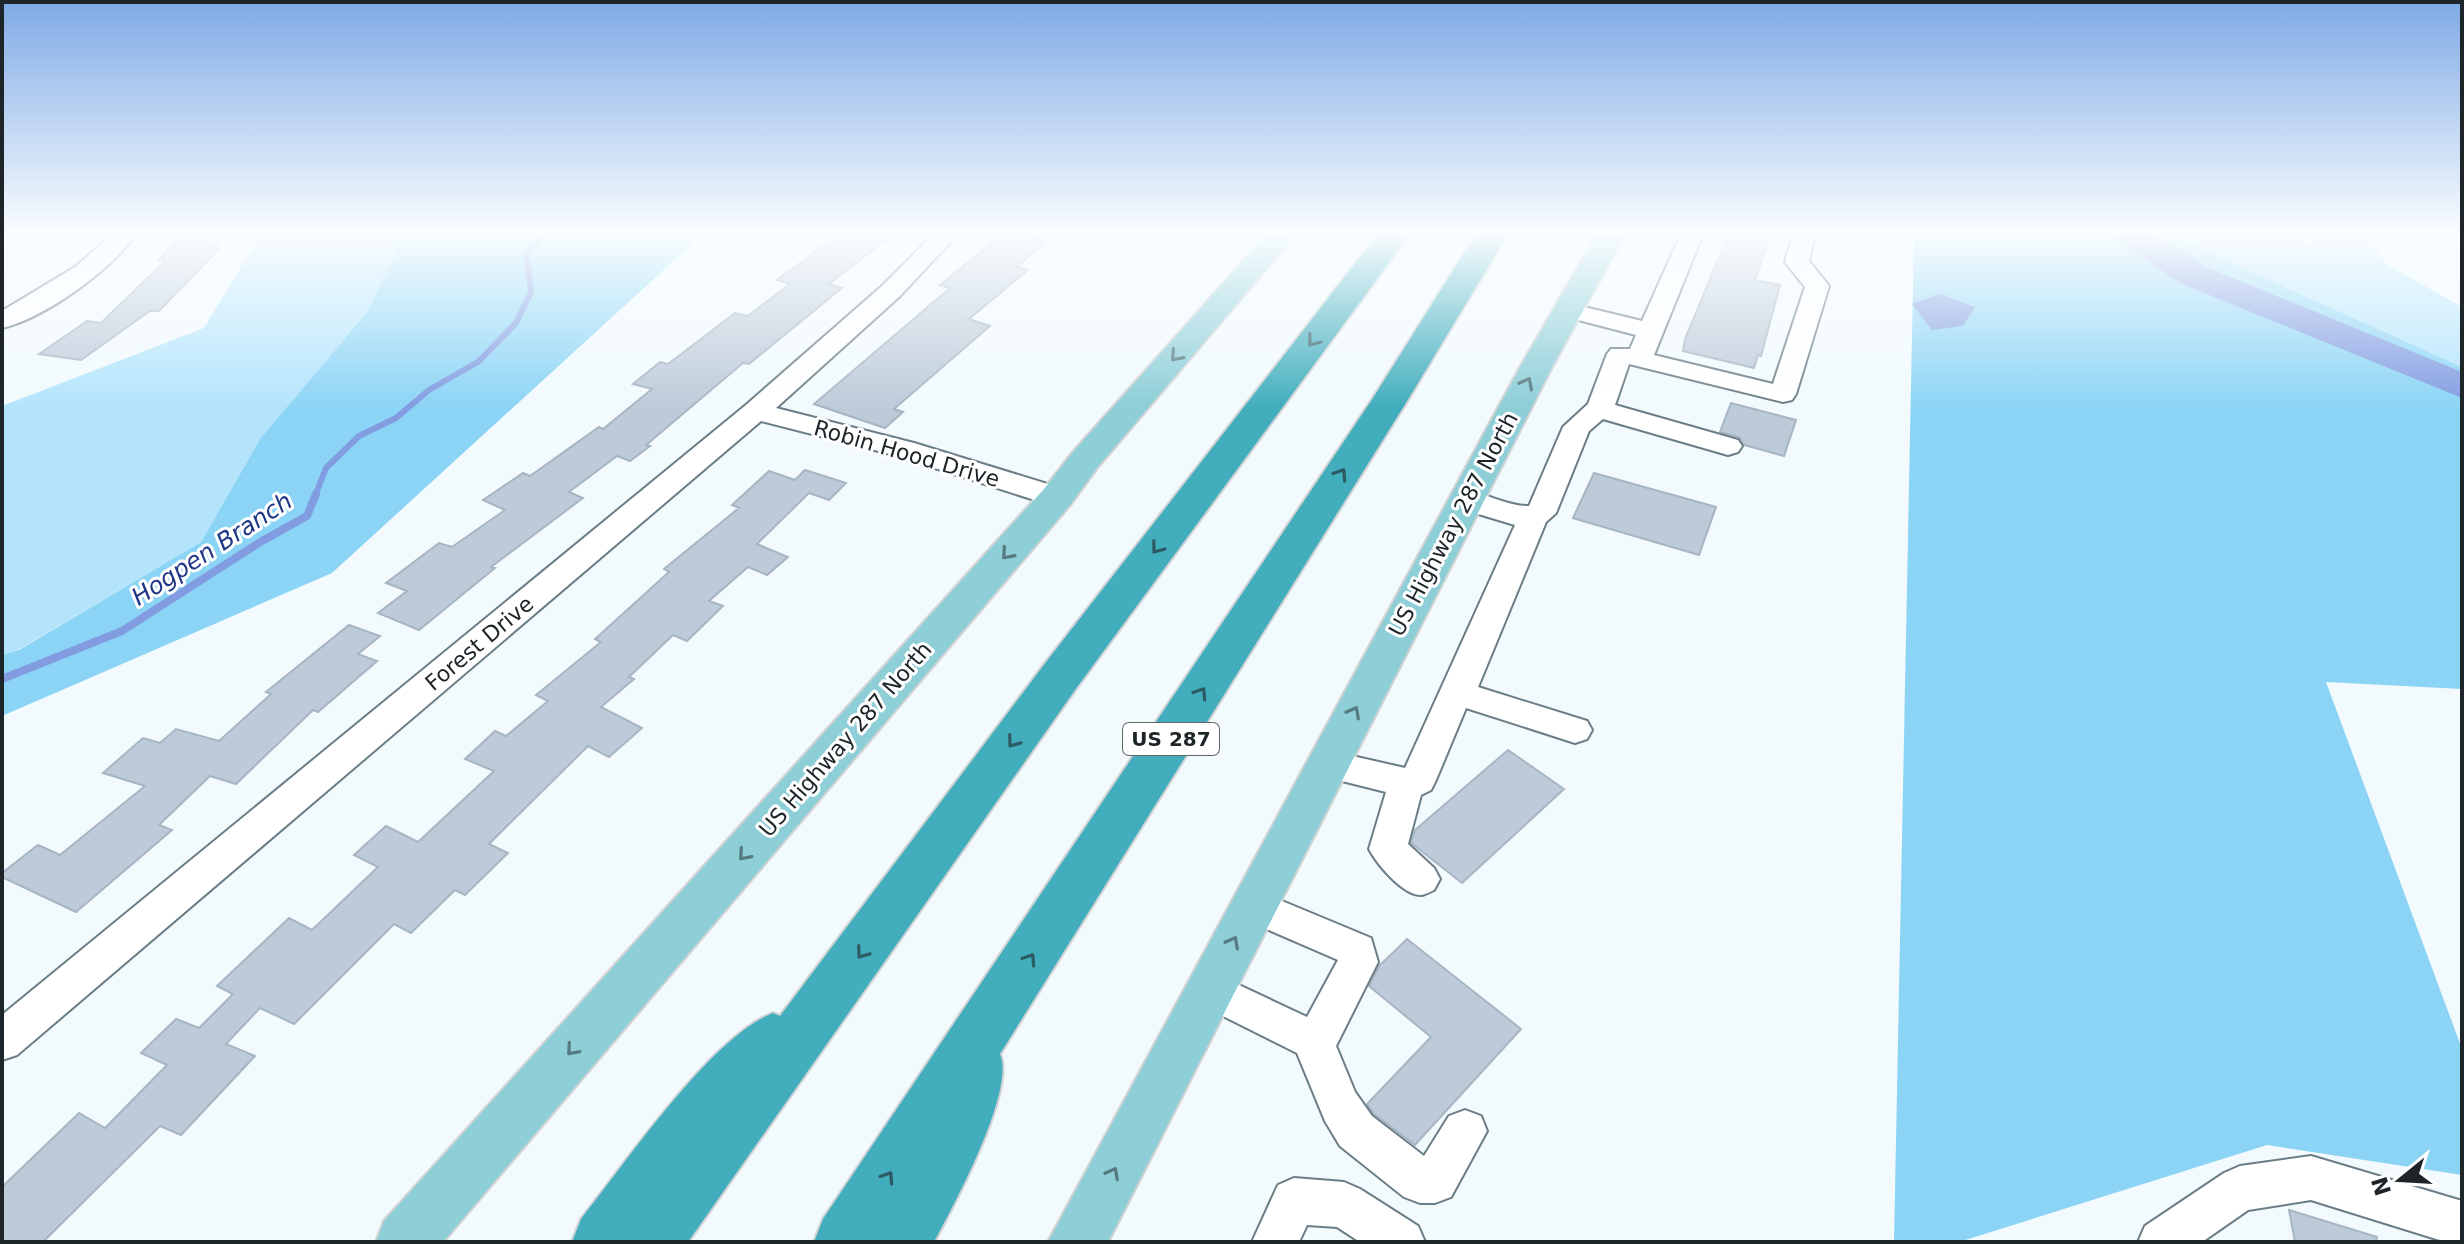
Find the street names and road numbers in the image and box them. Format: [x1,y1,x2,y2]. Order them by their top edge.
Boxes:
street label: US Highway 287 North [1384,408,1523,640]
street label: Robin Hood Drive [811,415,1003,492]
street label: Forest Drive [420,591,538,696]
street label: US Highway 287 North [754,637,937,842]
road number: US 287 [1123,723,1219,755]

